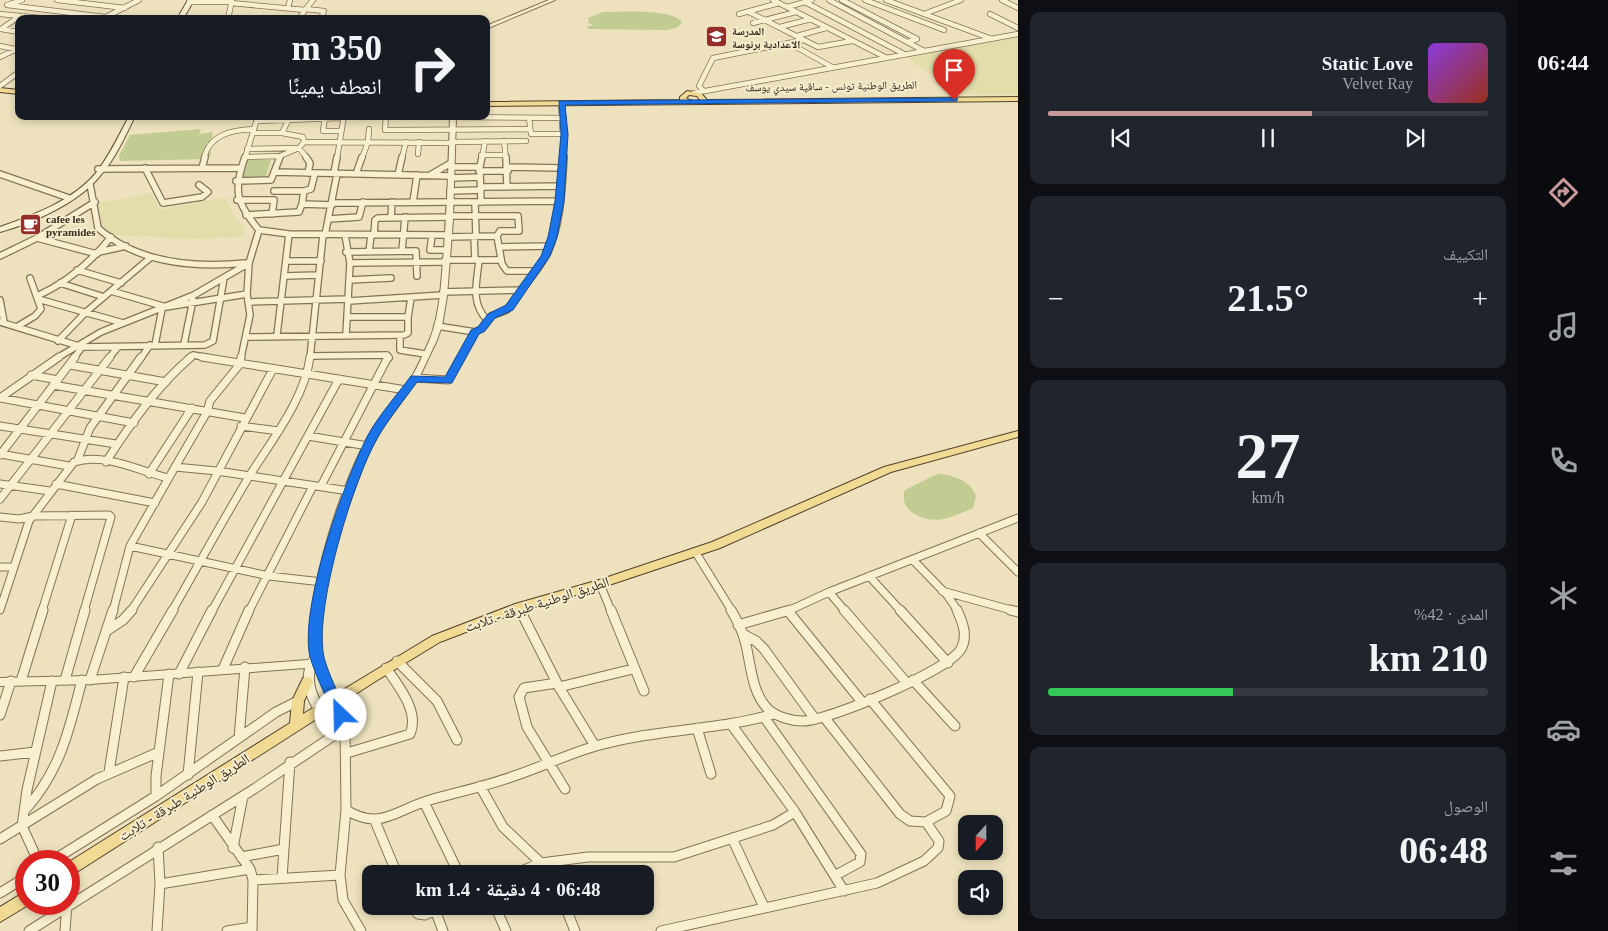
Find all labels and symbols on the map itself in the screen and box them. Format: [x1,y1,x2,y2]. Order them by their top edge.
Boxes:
school or university icon: المدرسة الاعدادية برنوسة [704,25,728,49]
place label: المدرسة الاعدادية برنوسة [732,25,800,51]
pin [933,49,975,100]
street label: الطريق الوطنية تونس - ساقية سيدي يوسف [745,79,917,96]
cafe icon: cafee les pyramides [18,213,42,237]
place label: cafee les pyramides [46,213,96,238]
street label: الطريق الوطنية طبرقة - تلابت [463,574,612,637]
position arrow [314,688,366,740]
street label: الطريق الوطنية طبرقة - تلابت [116,751,253,845]
north arrow [958,815,1002,860]
speed limit sign: 30 [15,850,80,915]

